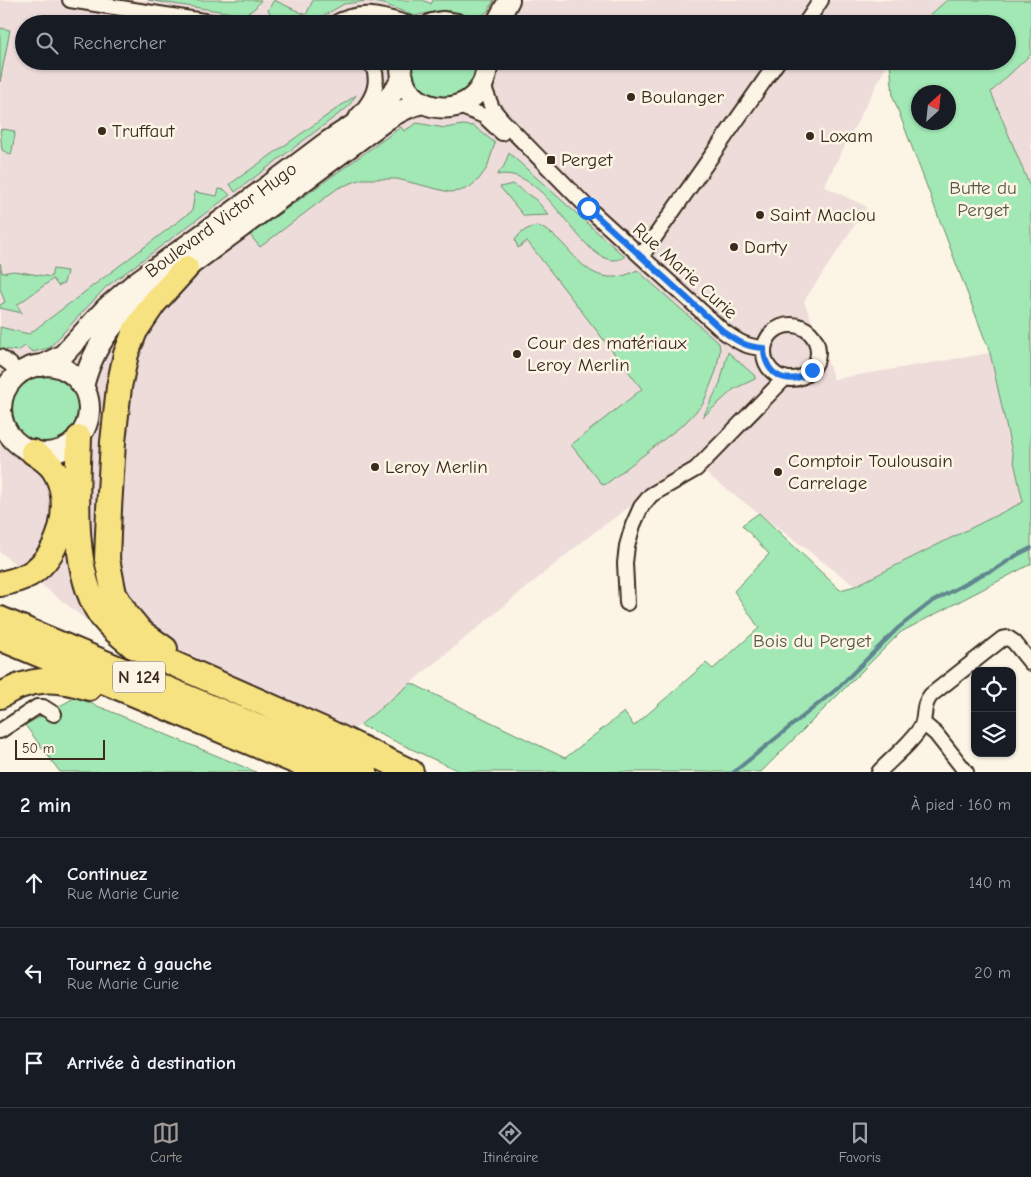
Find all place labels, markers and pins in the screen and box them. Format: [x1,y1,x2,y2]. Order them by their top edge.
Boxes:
place label: Boulanger [641,86,725,108]
marker: Boulanger [625,91,637,103]
place label: Truffaut [112,120,175,142]
marker: Truffaut [96,125,108,137]
place label: Loxam [820,125,873,147]
marker: Loxam [804,130,816,142]
place label: Perget [561,149,613,171]
marker: Perget [545,154,557,166]
place label: Saint Maclou [770,204,876,226]
marker: Saint Maclou [754,209,766,221]
place label: Darty [744,236,788,258]
marker: Darty [728,241,740,253]
place label: Cour des matériaux Leroy Merlin [527,332,687,376]
marker: Cour des matériaux Leroy Merlin [511,348,523,360]
place label: Comptoir Toulousain Carrelage [788,450,953,494]
place label: Leroy Merlin [385,456,488,478]
marker: Leroy Merlin [369,461,381,473]
marker: Comptoir Toulousain Carrelage [772,466,784,478]

